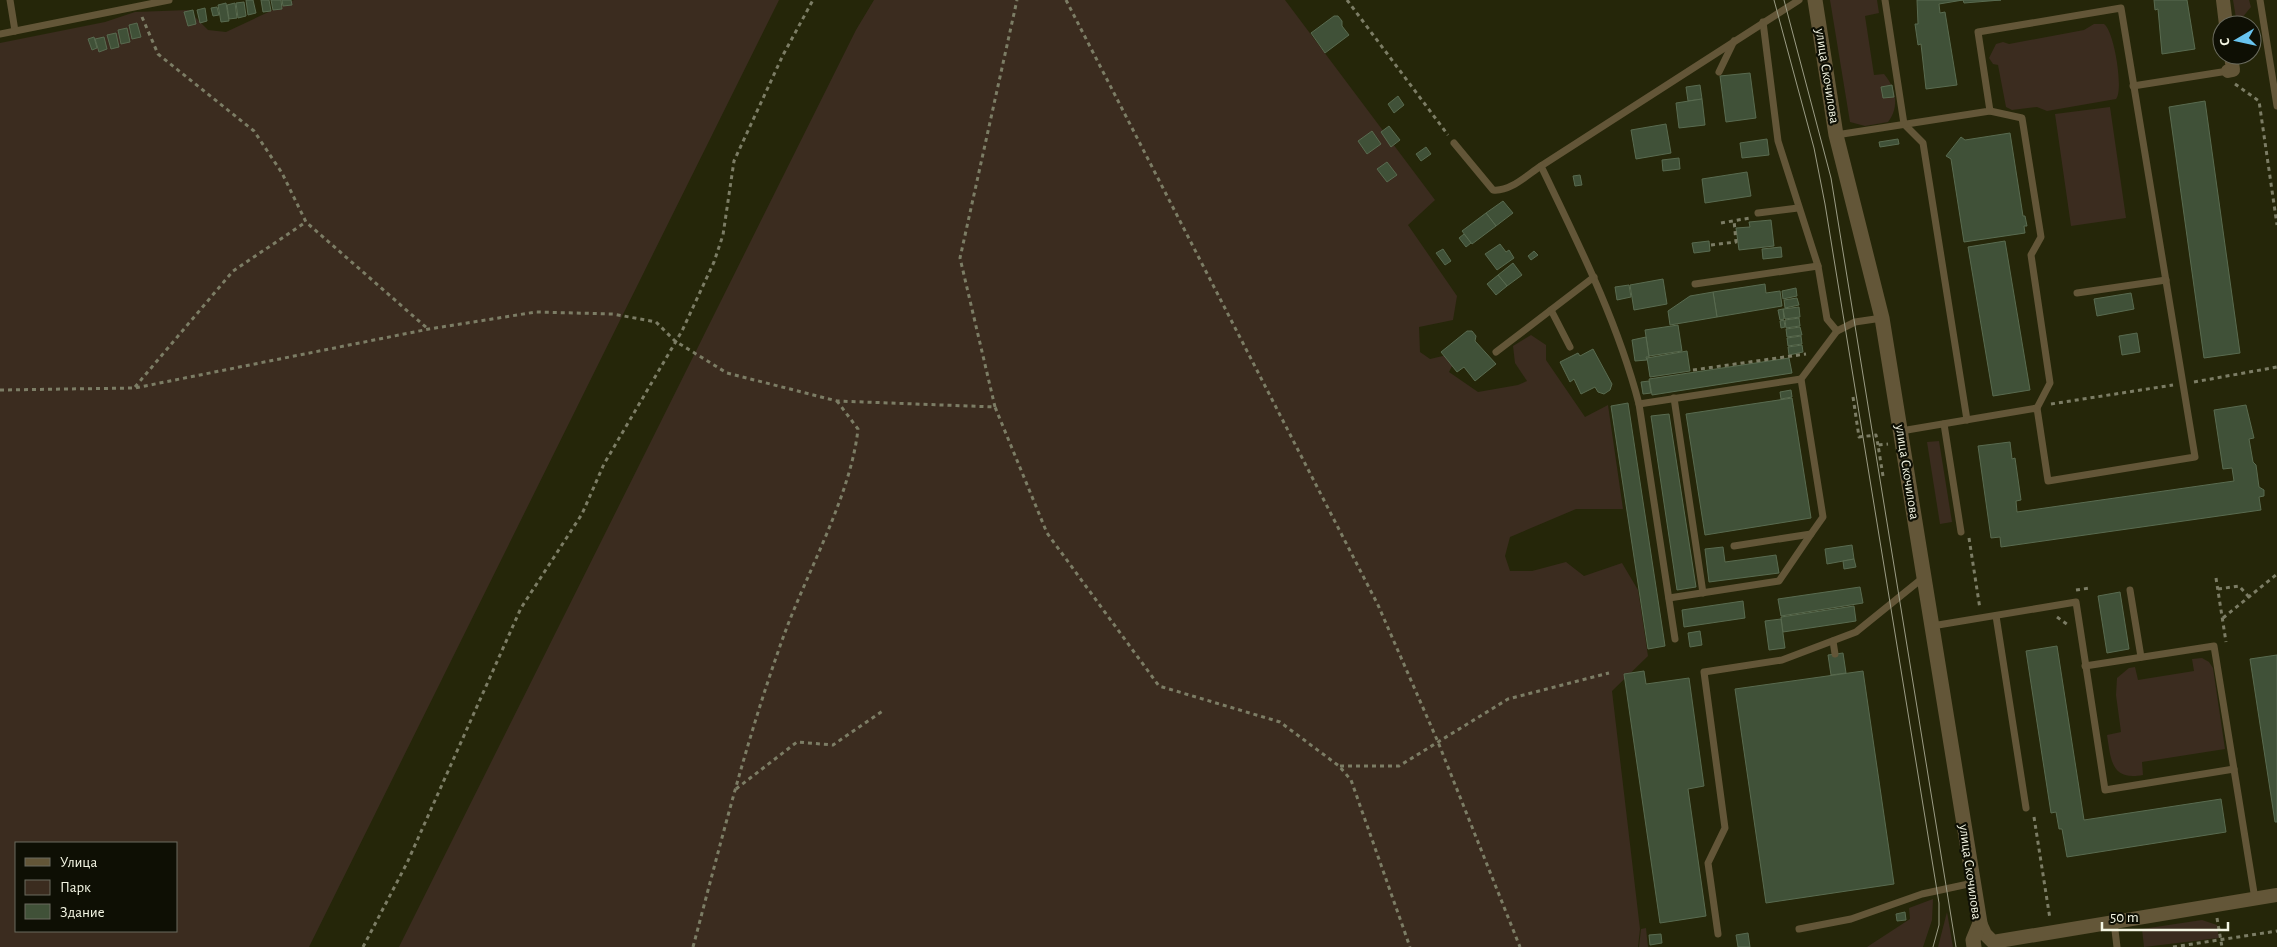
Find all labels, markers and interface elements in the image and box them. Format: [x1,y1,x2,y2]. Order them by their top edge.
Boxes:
north arrow [2212,15,2262,65]
street label: улица Скочилова [1812,26,1842,125]
text: С [2218,37,2233,47]
street label: улица Скочилова [1892,422,1922,521]
street label: улица Скочилова [1956,822,1984,921]
legend [15,842,178,932]
text: Улица [60,855,97,870]
text: Парк [60,880,91,895]
scale bar [2102,900,2228,932]
text: Здание [60,905,105,920]
text: 50 m [2110,910,2139,925]

